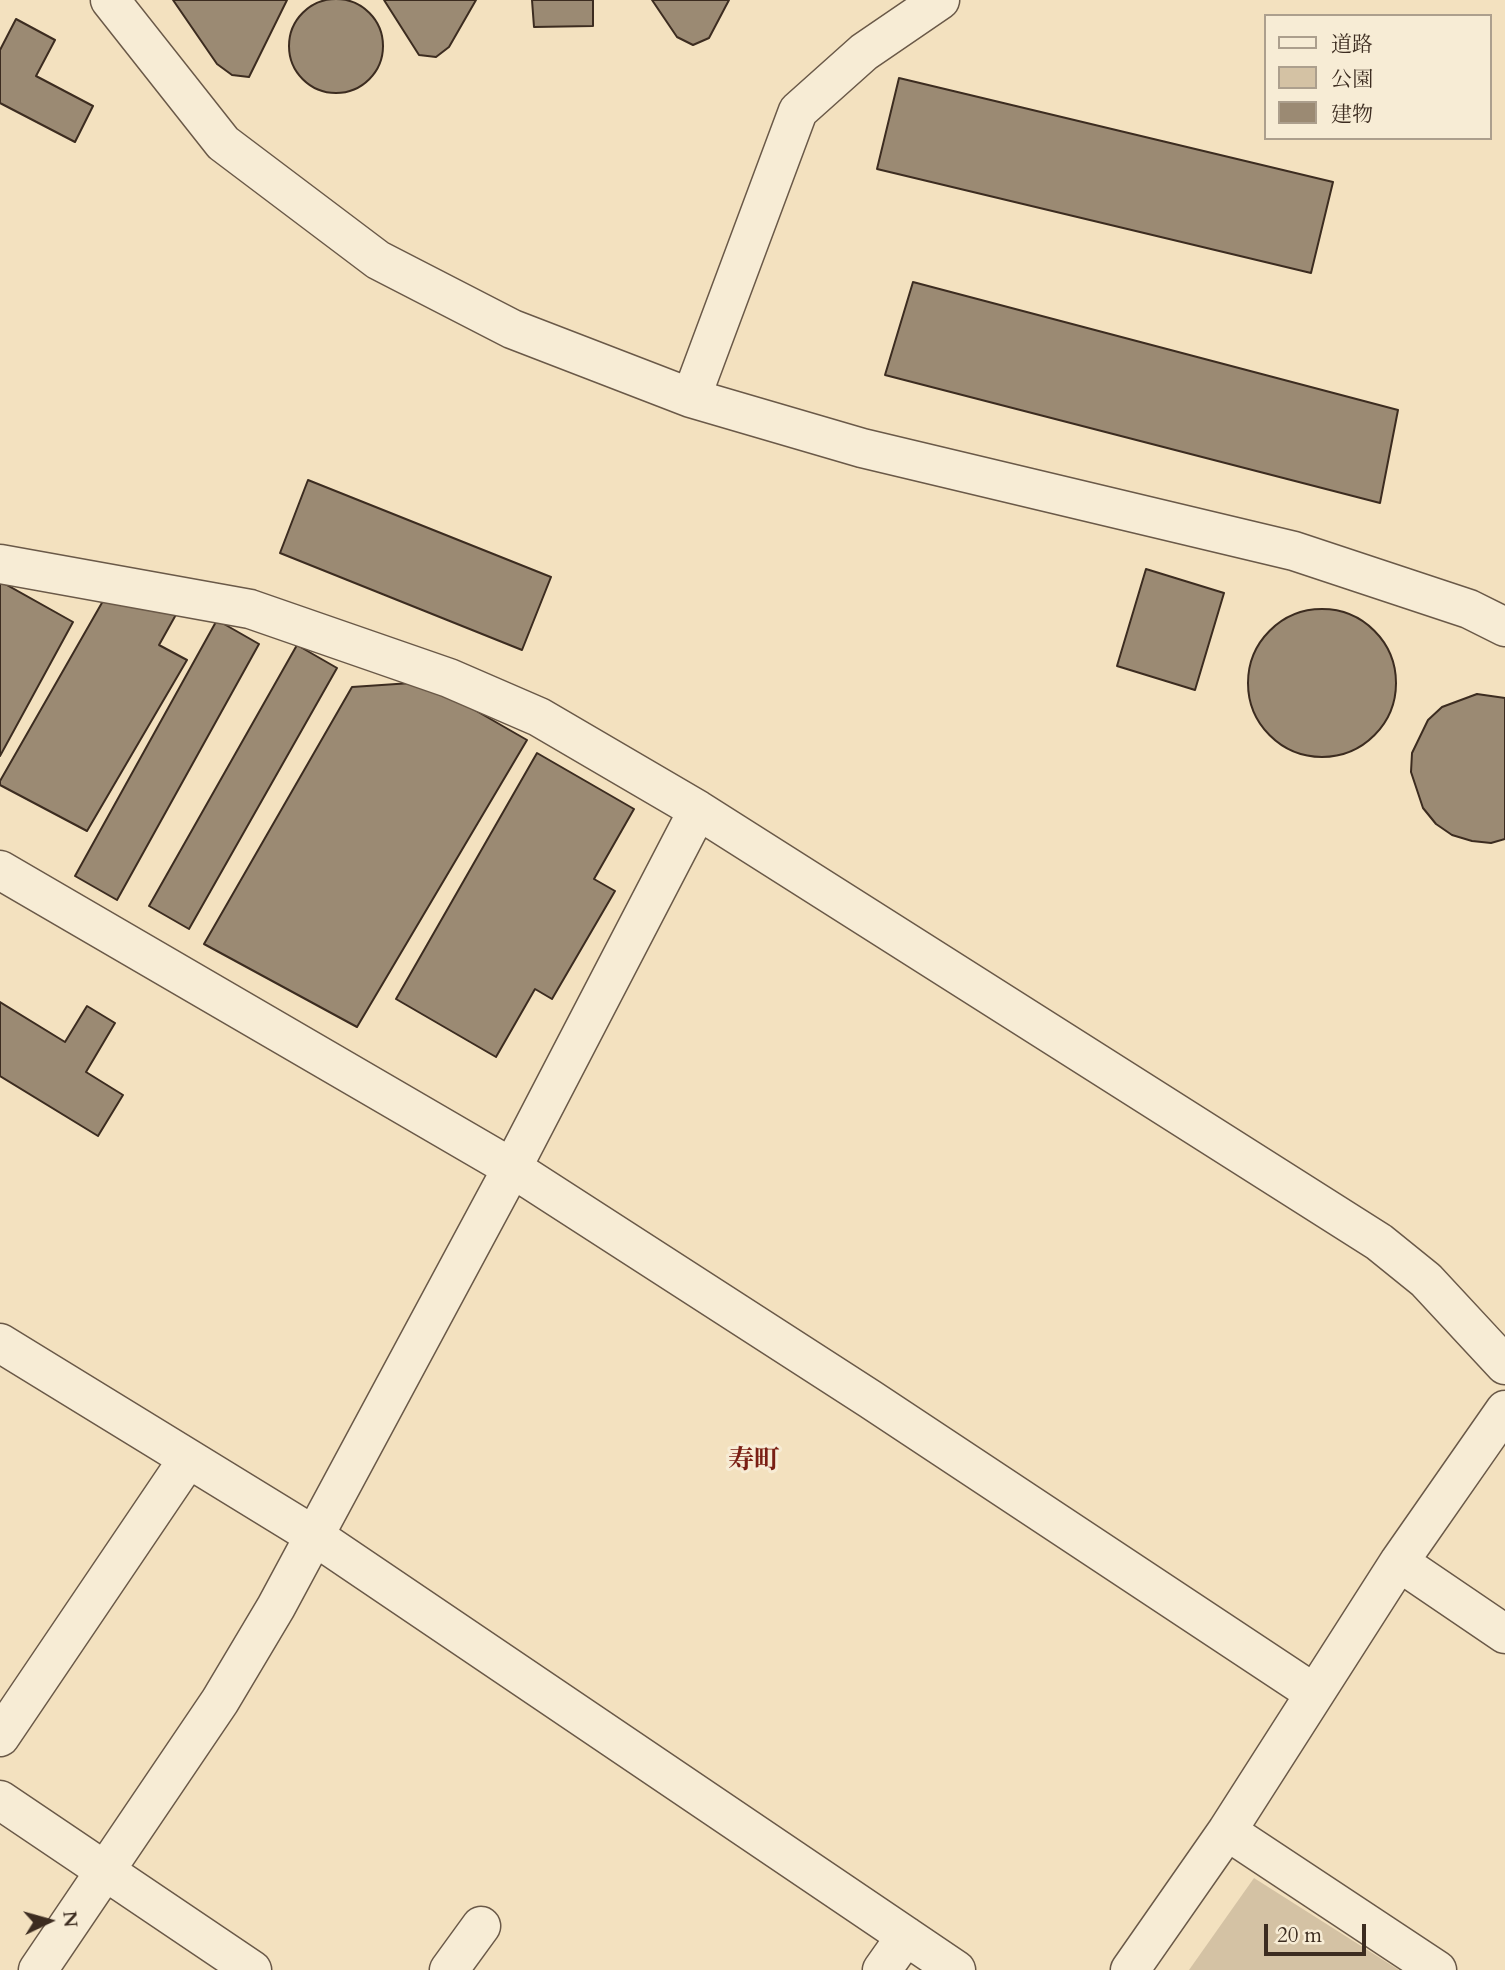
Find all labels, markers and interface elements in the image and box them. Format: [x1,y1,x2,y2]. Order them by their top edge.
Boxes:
legend [1264,14,1491,140]
text: 道路 [1331,30,1373,59]
text: 公園 [1331,65,1373,94]
text: 建物 [1331,100,1373,129]
district label: 寿町 [728,1446,780,1478]
north arrow [14,1886,84,1956]
text: N [56,1910,84,1929]
scale bar [1267,1910,1368,1954]
text: 20 m [1277,1921,1322,1950]

